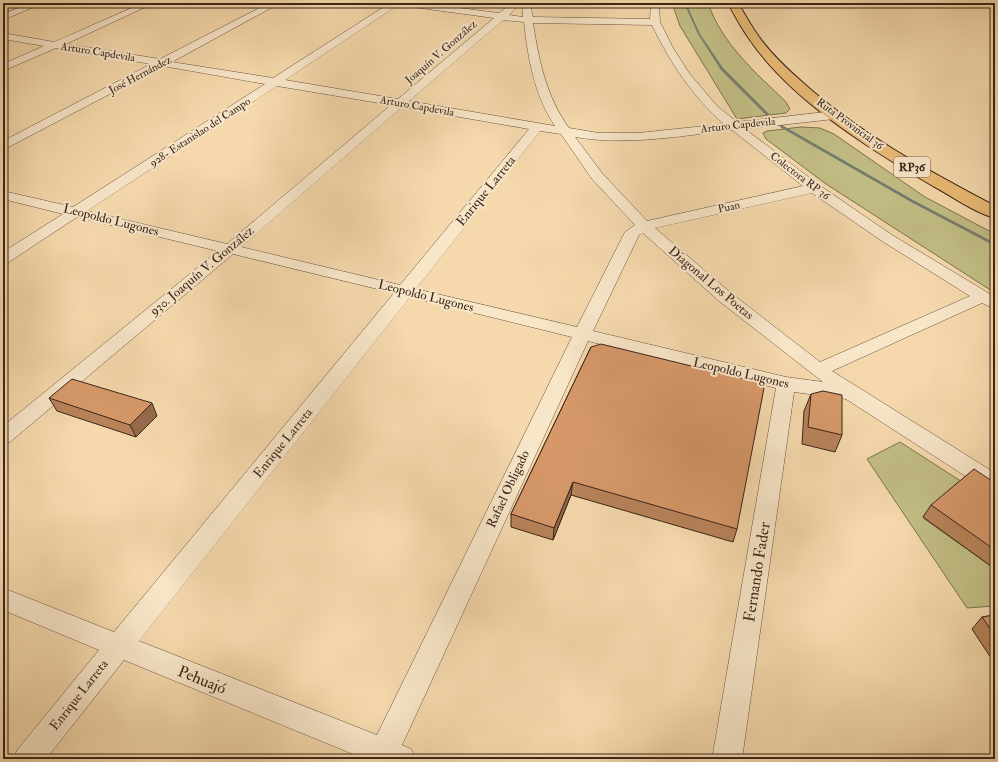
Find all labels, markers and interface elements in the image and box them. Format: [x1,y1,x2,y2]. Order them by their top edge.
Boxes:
street label: Joaquín V. González [402,17,481,88]
street label: Arturo Capdevila [59,40,137,65]
street label: José Hernández [106,53,175,98]
street label: Arturo Capdevila [378,93,456,120]
street label: 928- Estanislao del Campo [146,95,253,171]
street label: Ruta Provincial 36 [814,95,887,153]
street label: Arturo Capdevila [699,115,777,136]
street label: Colectora RP 36 [768,149,834,204]
street label: Enrique Larreta [453,152,519,229]
road number: RP36 [894,157,930,177]
street label: Puan [717,198,742,216]
street label: Leopoldo Lugones [61,200,161,241]
street label: 930. Joaquín V. González [146,222,258,320]
street label: Diagonal Los Poetas [665,243,757,324]
street label: Leopoldo Lugones [376,276,476,317]
street label: Leopoldo Lugones [691,354,791,393]
street label: Enrique Larreta [250,404,316,481]
street label: Rafael Obligado [483,448,533,530]
street label: Fernando Fader [739,521,775,623]
street label: Enrique Larreta [46,656,112,734]
street label: Pehuajó [175,661,229,699]

